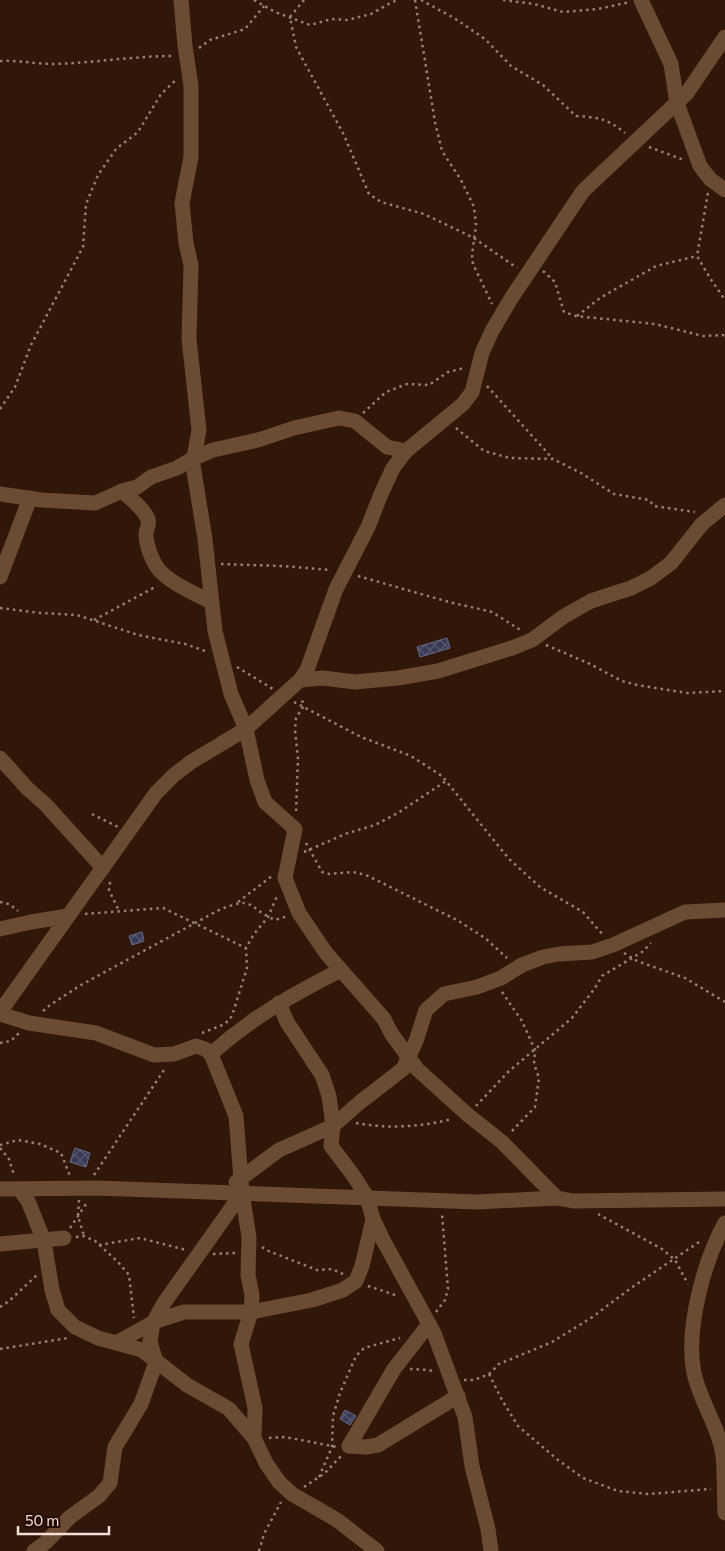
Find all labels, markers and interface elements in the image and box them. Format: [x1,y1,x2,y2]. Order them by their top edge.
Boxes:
scale bar [18,1504,109,1536]
text: 50 m [25,1511,59,1529]

